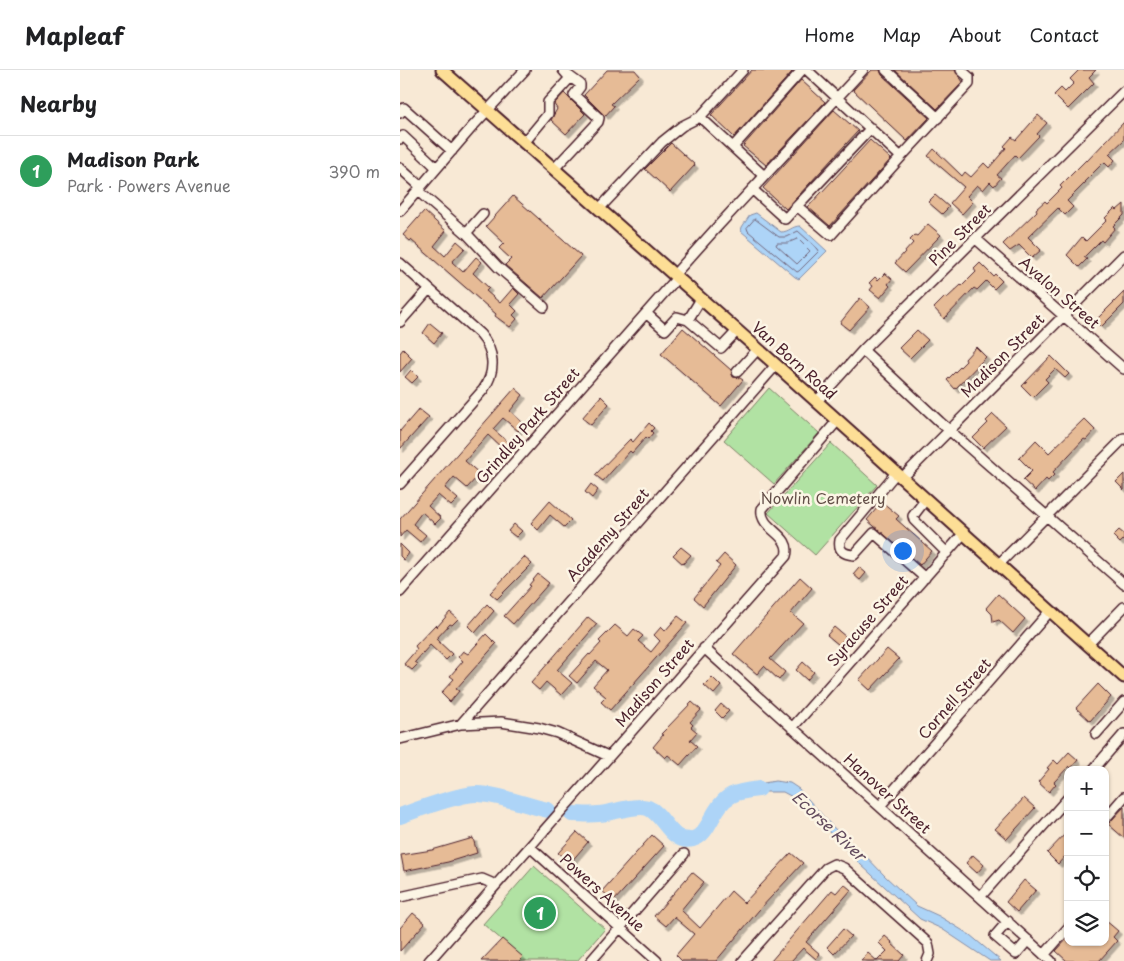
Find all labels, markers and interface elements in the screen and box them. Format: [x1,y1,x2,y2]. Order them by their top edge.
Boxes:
text: Mapleaf [25,17,124,53]
text: Home [804,21,854,48]
text: Map [882,21,921,48]
text: About [949,21,1001,48]
text: Contact [1029,21,1099,48]
text: Nearby [20,87,97,119]
text: Madison Park [67,145,200,173]
text: 1 [32,159,40,183]
text: 390 m [329,159,380,183]
text: Park · Powers Avenue [67,173,231,197]
street label: Pine Street [923,197,995,270]
street label: Avalon Street [1014,250,1106,334]
street label: Madison Street [955,308,1049,402]
street label: Van Born Road [747,315,843,404]
street label: Grindley Park Street [470,362,584,488]
street label: Academy Street [560,482,654,586]
park label: Nowlin Cemetery [760,486,886,509]
your location [890,538,916,564]
street label: Syracuse Street [821,569,913,671]
street label: Madison Street [609,633,699,731]
street label: Cornell Street [912,652,996,744]
street label: Hanover Street [839,747,937,839]
map controls [1064,766,1109,946]
button: + [1064,766,1109,811]
water label: Ecorse River [787,785,874,868]
button: − [1064,811,1109,856]
street label: Powers Avenue [555,847,651,936]
button: locate [1064,856,1109,901]
pin: 1 [524,894,556,932]
button: layers [1064,901,1109,946]

